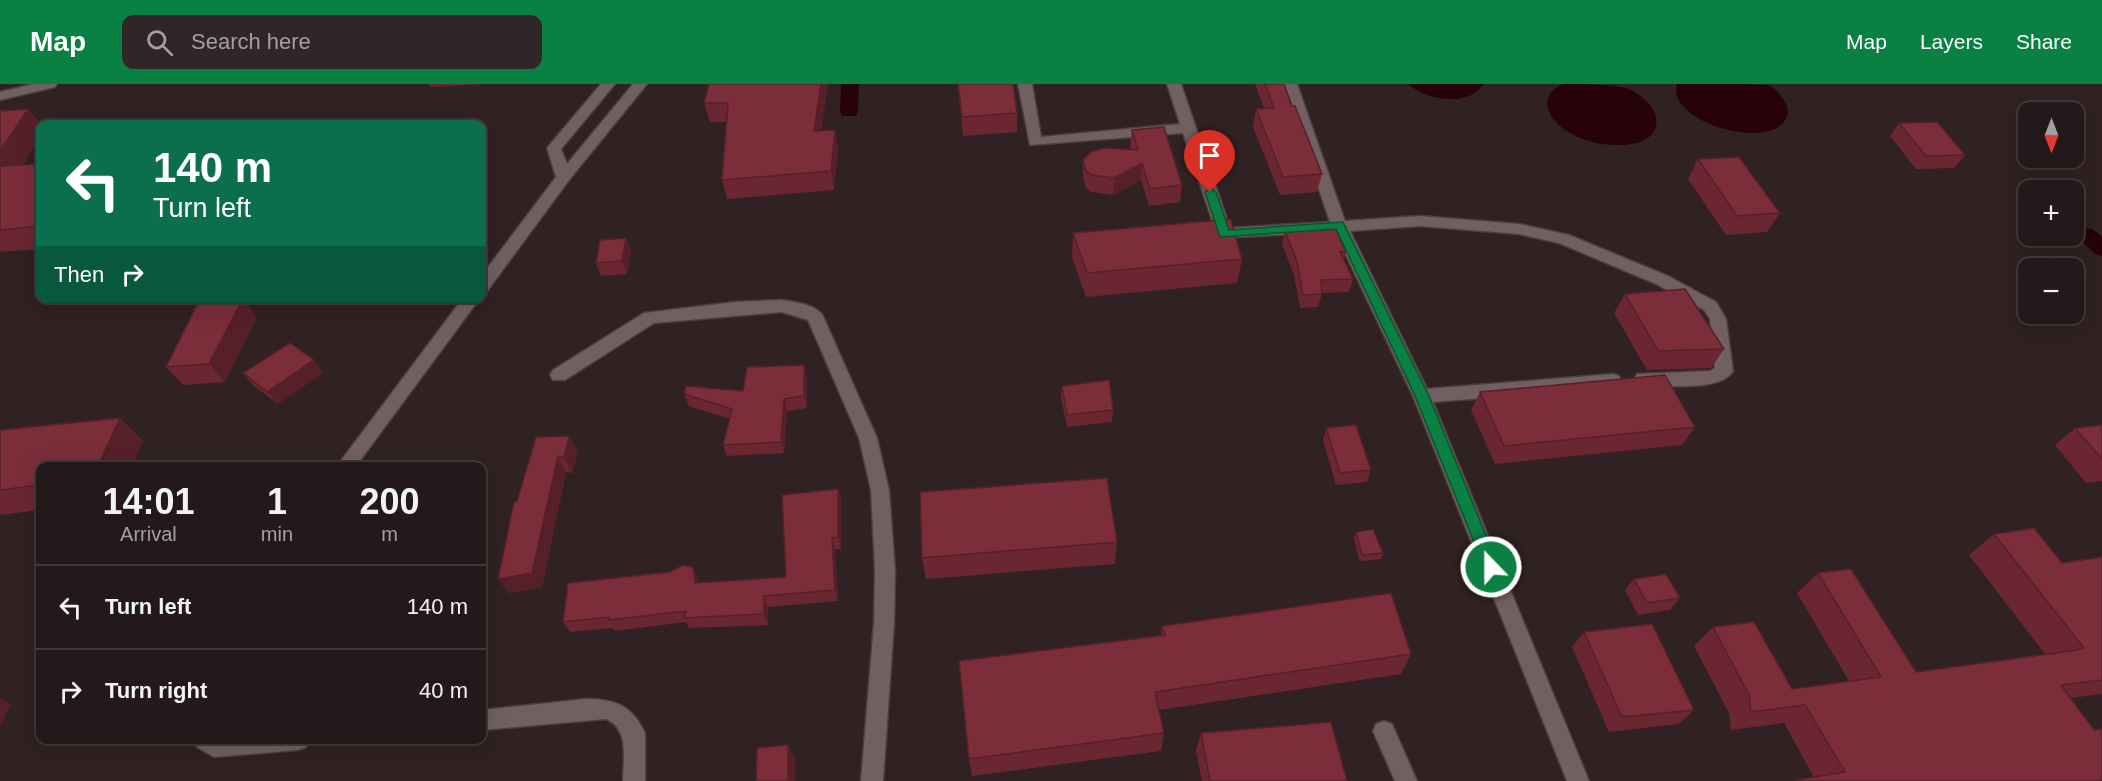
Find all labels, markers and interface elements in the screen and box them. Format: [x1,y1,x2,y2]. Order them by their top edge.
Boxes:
search box [122,15,542,69]
text: Map [30,26,86,57]
icon: search [143,26,176,59]
text: Search here [191,29,311,54]
text: Map [1846,30,1887,53]
text: Layers [1920,30,1983,53]
text: Share [2016,30,2072,53]
north arrow [2018,102,2084,168]
map controls [2018,102,2084,324]
pin [1184,130,1235,192]
icon: arrive [1193,139,1226,172]
icon: left [54,144,132,222]
text: 140 m [153,144,272,191]
button: + [2018,180,2084,246]
text: Turn left [153,193,251,223]
icon: right [116,258,149,291]
button: − [2018,258,2084,324]
text: Then [54,262,104,287]
text: 14:01 [102,481,194,522]
text: 1 [267,481,287,522]
text: 200 [359,481,420,522]
text: Arrival [120,523,177,545]
text: min [261,523,293,545]
text: m [381,523,398,545]
position arrow [1459,535,1523,599]
icon: left [54,591,87,624]
text: Turn left [105,594,191,619]
text: 140 m [407,594,468,619]
icon: right [54,675,87,708]
text: Turn right [105,678,207,703]
text: 40 m [419,678,468,703]

